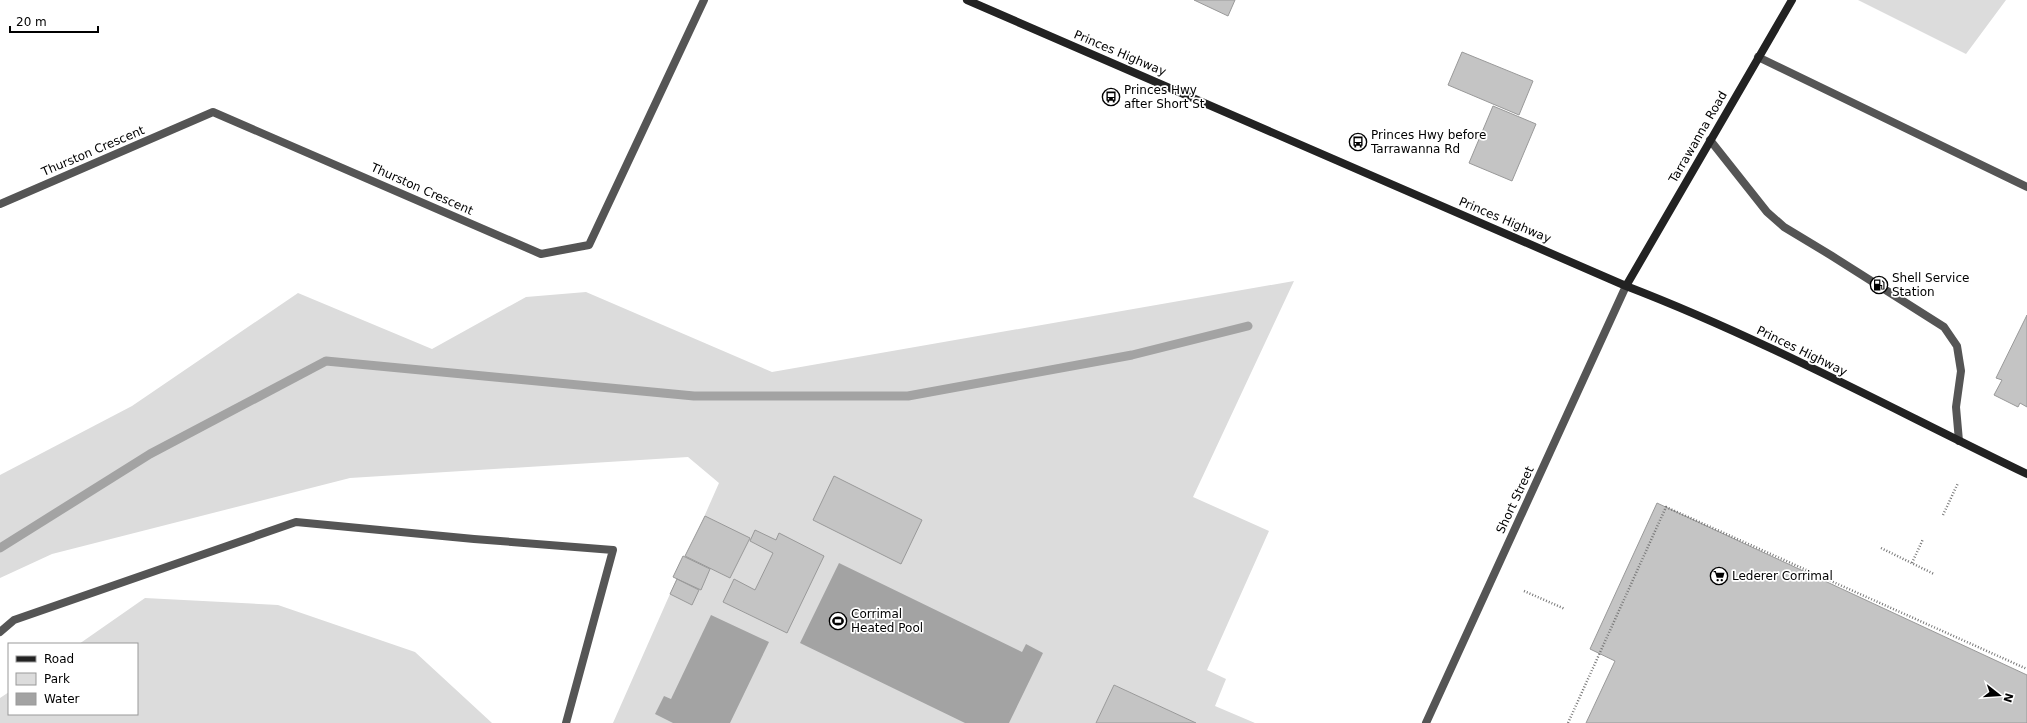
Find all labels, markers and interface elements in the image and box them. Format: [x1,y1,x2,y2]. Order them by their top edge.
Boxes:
scale bar [10,8,98,34]
text: 20 m [16,15,47,29]
street label: Princes Highway [1072,27,1168,79]
place label: Princes Hwy after Short St [1124,83,1205,111]
bus stop icon: Princes Hwy after Short St [1101,87,1121,107]
street label: Tarrawanna Road [1666,89,1730,186]
street label: Thurston Crescent [39,123,147,179]
place label: Princes Hwy before Tarrawanna Rd [1370,128,1486,156]
bus stop icon: Princes Hwy before Tarrawanna Rd [1348,132,1368,152]
street label: Thurston Crescent [368,160,475,218]
street label: Princes Highway [1457,194,1553,246]
place label: Shell Service Station [1892,271,1969,299]
fuel station icon: Shell Service Station [1869,275,1889,295]
street label: Princes Highway [1755,323,1849,379]
street label: Short Street [1493,464,1537,536]
supermarket icon: Lederer Corrimal [1709,566,1729,586]
place label: Lederer Corrimal [1732,569,1833,583]
place label: Corrimal Heated Pool [851,607,923,635]
sports icon: Corrimal Heated Pool [828,611,848,631]
legend [8,643,138,715]
text: Road [44,652,74,666]
text: Park [44,672,70,686]
north arrow [1979,675,2019,715]
text: N [2001,691,2016,704]
text: Water [44,692,80,706]

